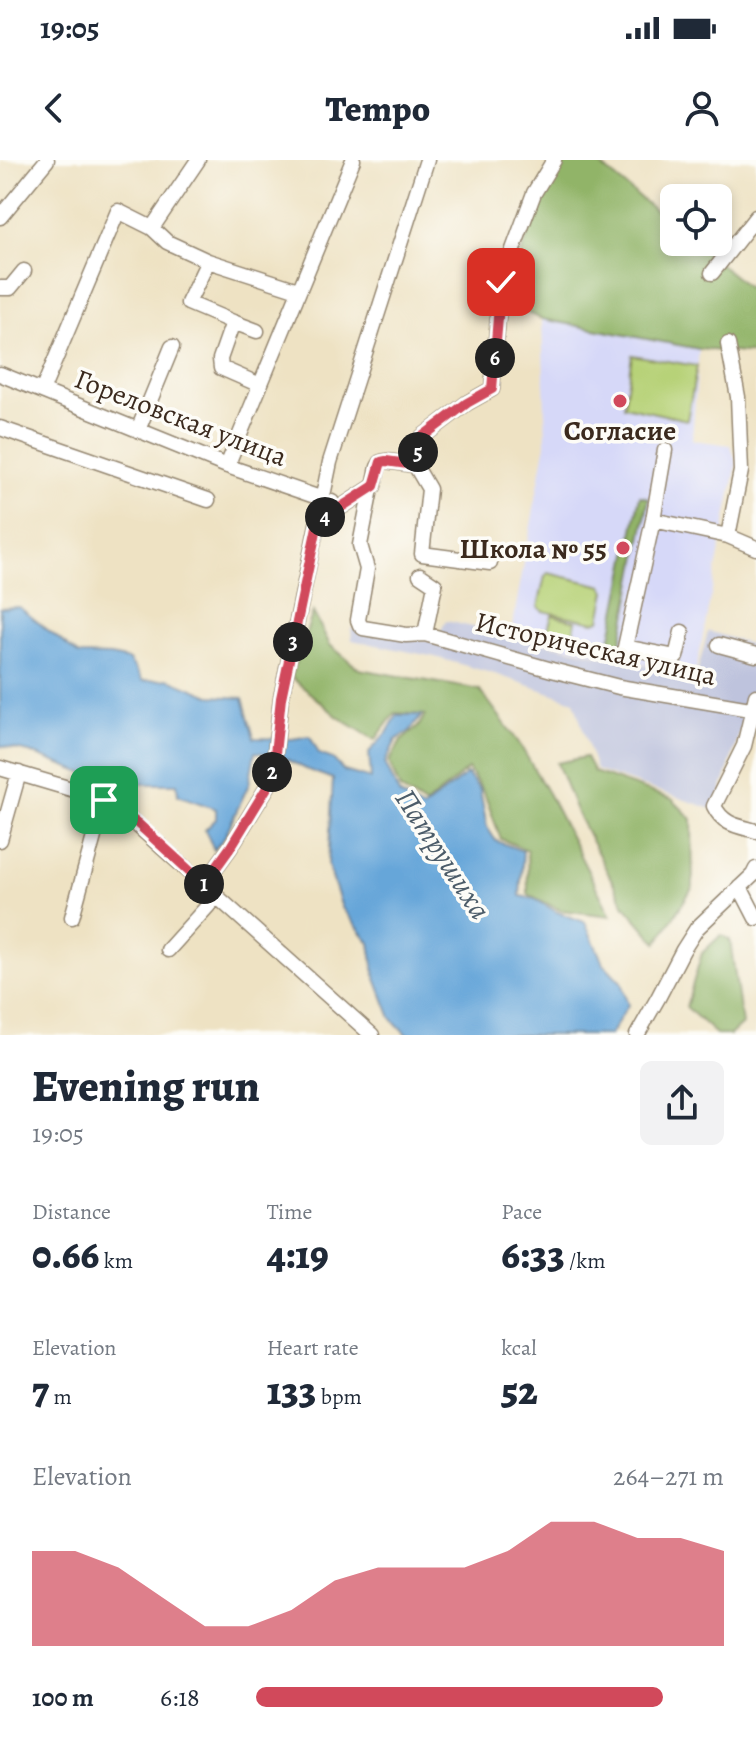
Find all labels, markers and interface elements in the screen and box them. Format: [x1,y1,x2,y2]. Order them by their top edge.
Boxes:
text: 19:05 [40,8,100,48]
text: Tempo [325,84,431,133]
icon: back [32,86,76,130]
icon: person [680,86,724,130]
map controls [660,184,732,256]
button: locate [660,184,732,256]
pin [467,248,535,316]
icon: check [479,260,523,304]
pin: 6 [475,338,515,378]
text: 6 [490,343,500,373]
street label: Гореловская улица [69,360,292,476]
marker: Согласие [611,392,629,410]
place label: Согласие [564,412,676,450]
pin: 5 [398,432,438,472]
text: 5 [413,437,423,467]
pin: 4 [305,497,345,537]
text: 4 [320,502,330,532]
place label: Школа № 55 [460,530,607,568]
marker: Школа № 55 [614,539,632,557]
street label: Историческая улица [472,603,720,695]
pin: 3 [273,622,313,662]
text: 3 [288,627,298,657]
pin: 2 [252,752,292,792]
text: 2 [267,757,277,787]
pin [70,766,138,834]
icon: arrive [82,778,126,822]
water label: Патрушиха [386,781,500,927]
pin: 1 [184,864,224,904]
text: 1 [200,869,208,899]
text: Evening run [32,1056,260,1116]
button: share [640,1061,724,1145]
text: 19:05 [32,1116,84,1151]
text: Distance [32,1197,111,1227]
text: Time [267,1197,312,1227]
text: Pace [501,1197,542,1227]
text: 0.66 [32,1227,99,1282]
text: 4:19 [267,1227,329,1282]
text: 6:33 [501,1227,565,1282]
text: km [99,1246,133,1276]
text: /km [565,1246,606,1276]
text: Elevation [32,1333,116,1363]
text: Heart rate [267,1333,359,1363]
text: kcal [501,1333,537,1363]
text: 7 [32,1363,49,1418]
text: 133 [267,1363,316,1418]
text: 52 [501,1363,538,1418]
text: m [49,1382,72,1412]
text: bpm [316,1382,362,1412]
text: Elevation [32,1459,132,1494]
text: 264–271 m [613,1459,724,1494]
text: 100 m [32,1680,94,1715]
text: 6:18 [160,1680,200,1715]

